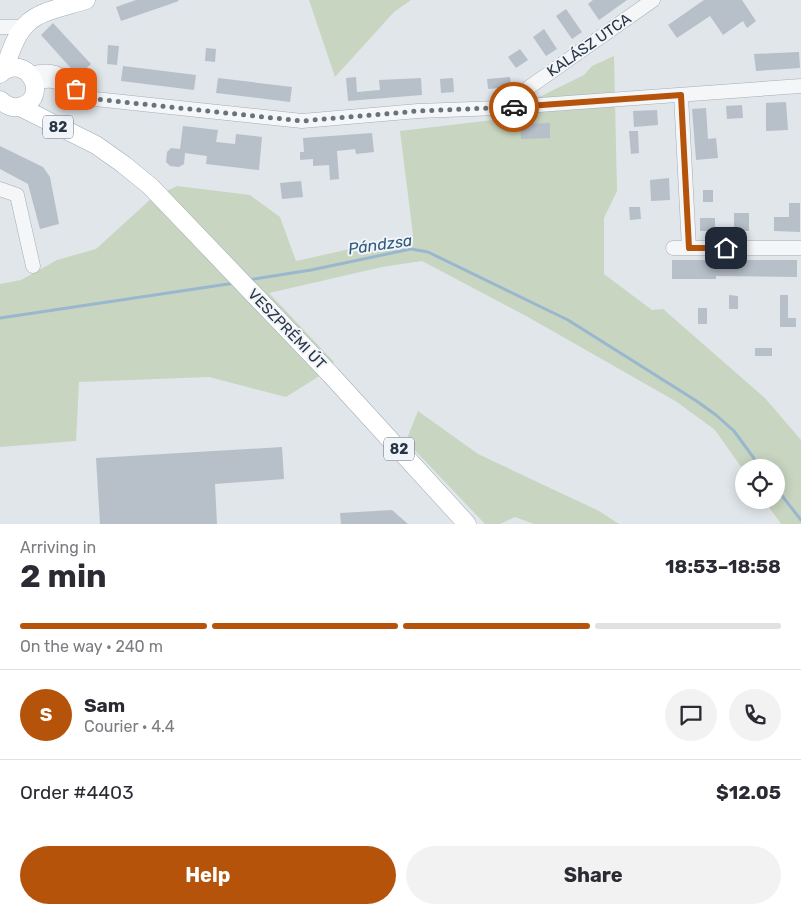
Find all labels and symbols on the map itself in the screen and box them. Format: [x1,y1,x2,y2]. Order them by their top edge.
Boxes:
street label: KALÁSZ UTCA [544,9,634,81]
pin [55,68,97,110]
courier [489,82,539,132]
road number: 82 [43,115,73,138]
pin [705,227,747,269]
water label: Pándzsa [347,231,413,258]
street label: VESZPRÉMI ÚT [244,285,330,373]
road number: 82 [384,438,414,460]

